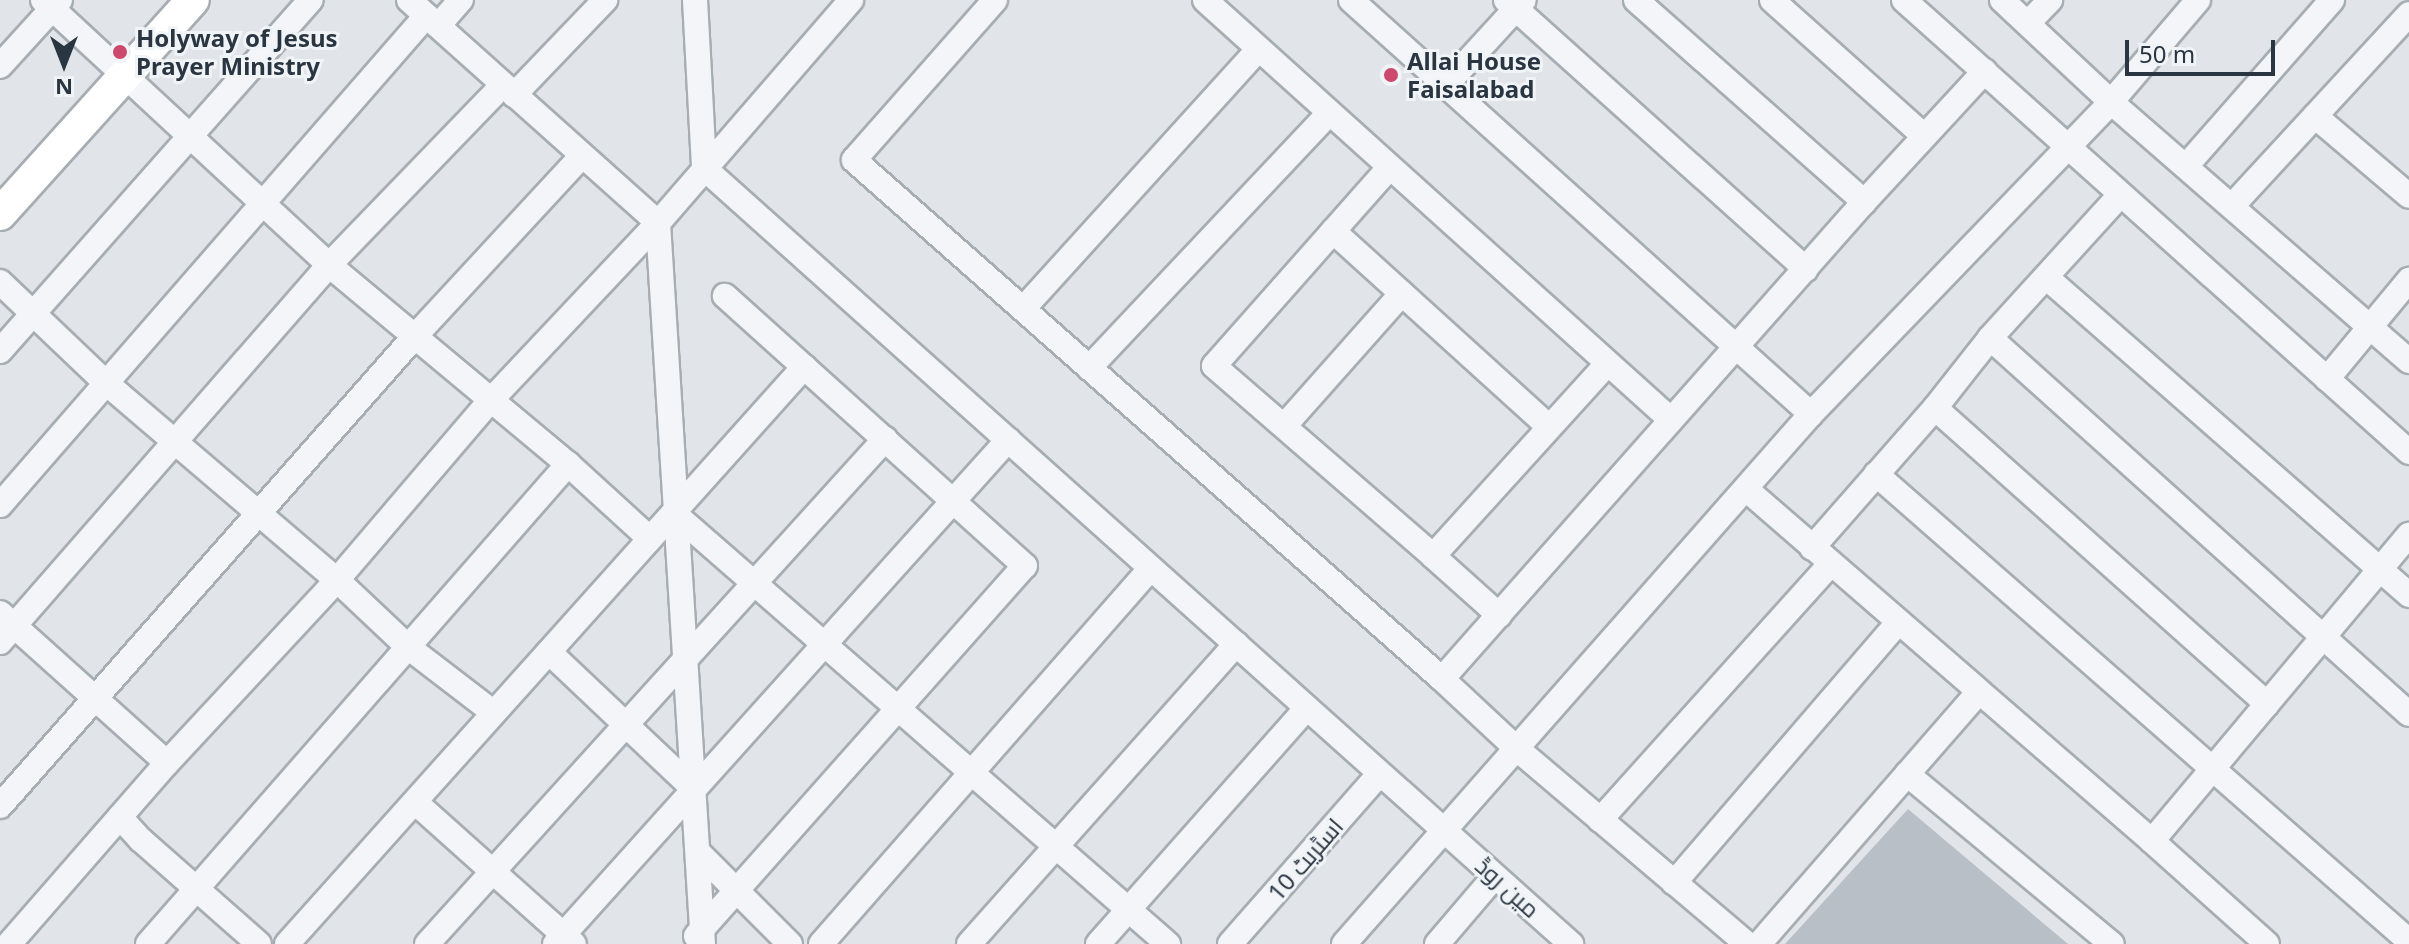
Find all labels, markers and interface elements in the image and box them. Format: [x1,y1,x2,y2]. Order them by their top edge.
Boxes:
north arrow [24,24,104,104]
place label: Holyway of Jesus Prayer Ministry [136,24,338,80]
scale bar [2129,24,2279,74]
text: 50 m [2139,37,2195,70]
marker: Holyway of Jesus Prayer Ministry [111,43,129,61]
place label: Allai House Faisalabad [1407,47,1541,103]
marker: Allai House Faisalabad [1382,66,1400,84]
text: N [55,73,73,103]
street label: اسٹریٹ 10 [1261,812,1349,906]
street label: مین روڈ [1470,851,1546,923]

